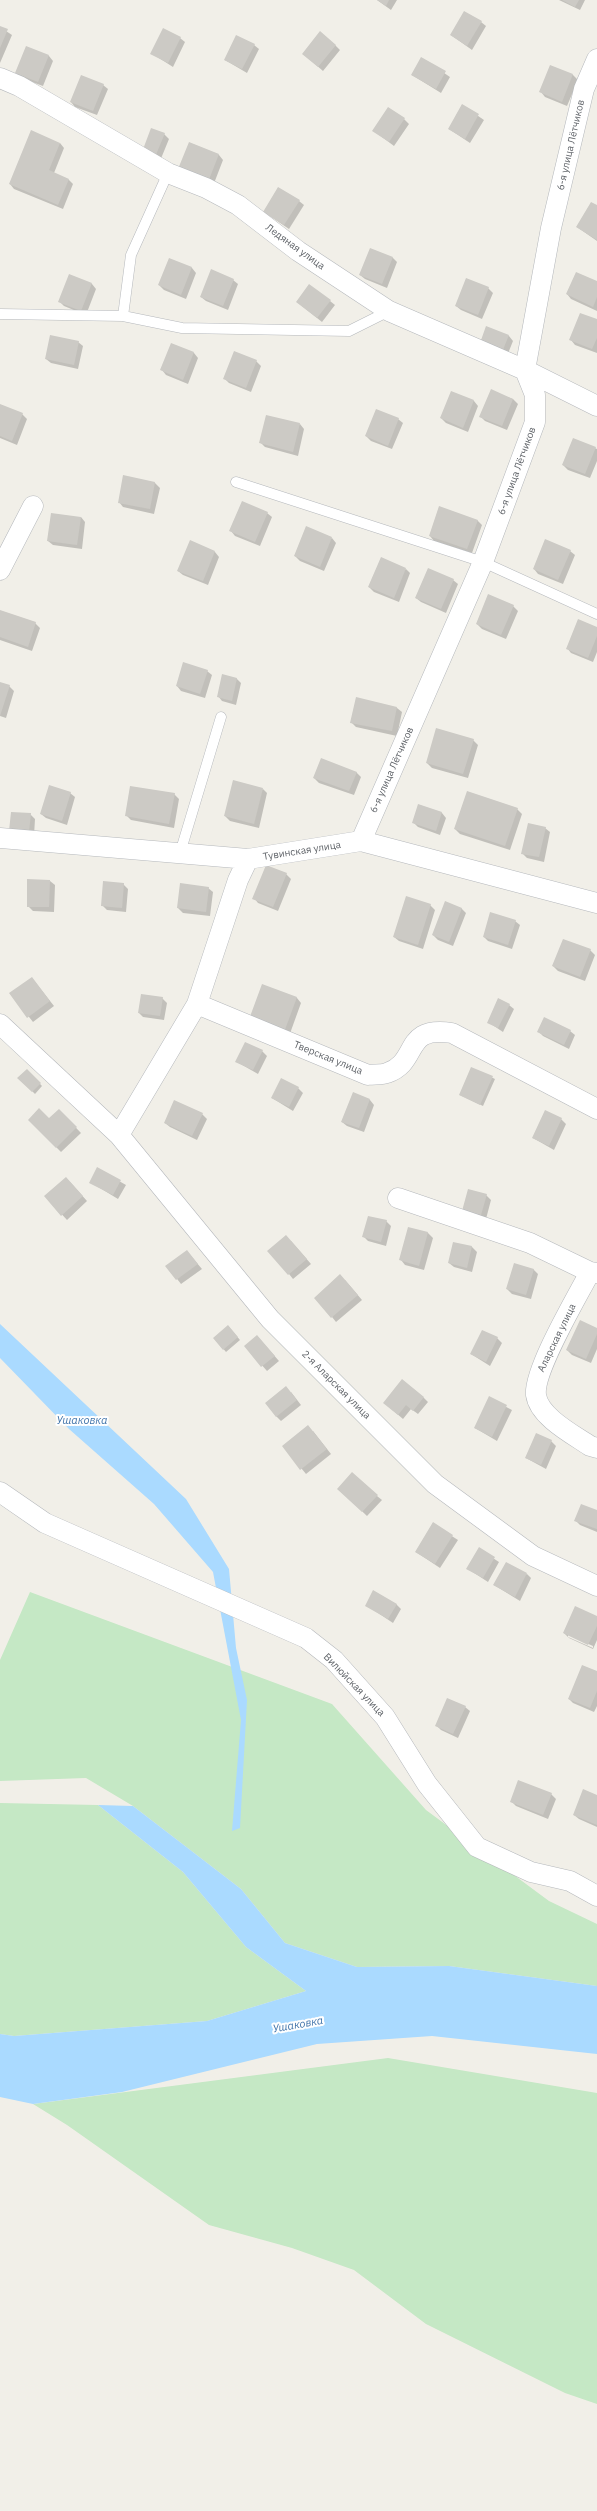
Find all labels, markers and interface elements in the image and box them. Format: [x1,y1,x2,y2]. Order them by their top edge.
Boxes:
street label: 6-я улица Лётчиков [555,99,587,191]
street label: Ледяная улица [263,221,327,273]
street label: 6-я улица Лётчиков [496,425,538,517]
street label: 6-я улица Лётчиков [368,725,416,815]
street label: Тувинская улица [262,839,342,863]
street label: Тверская улица [292,1039,364,1077]
street label: Аларская улица [535,1302,579,1374]
street label: 2-я Аларская улица [299,1348,373,1422]
water label: Ушаковка [57,1414,107,1428]
street label: Вилюйская улица [321,1651,387,1719]
water label: Ушаковка [272,2014,324,2036]

